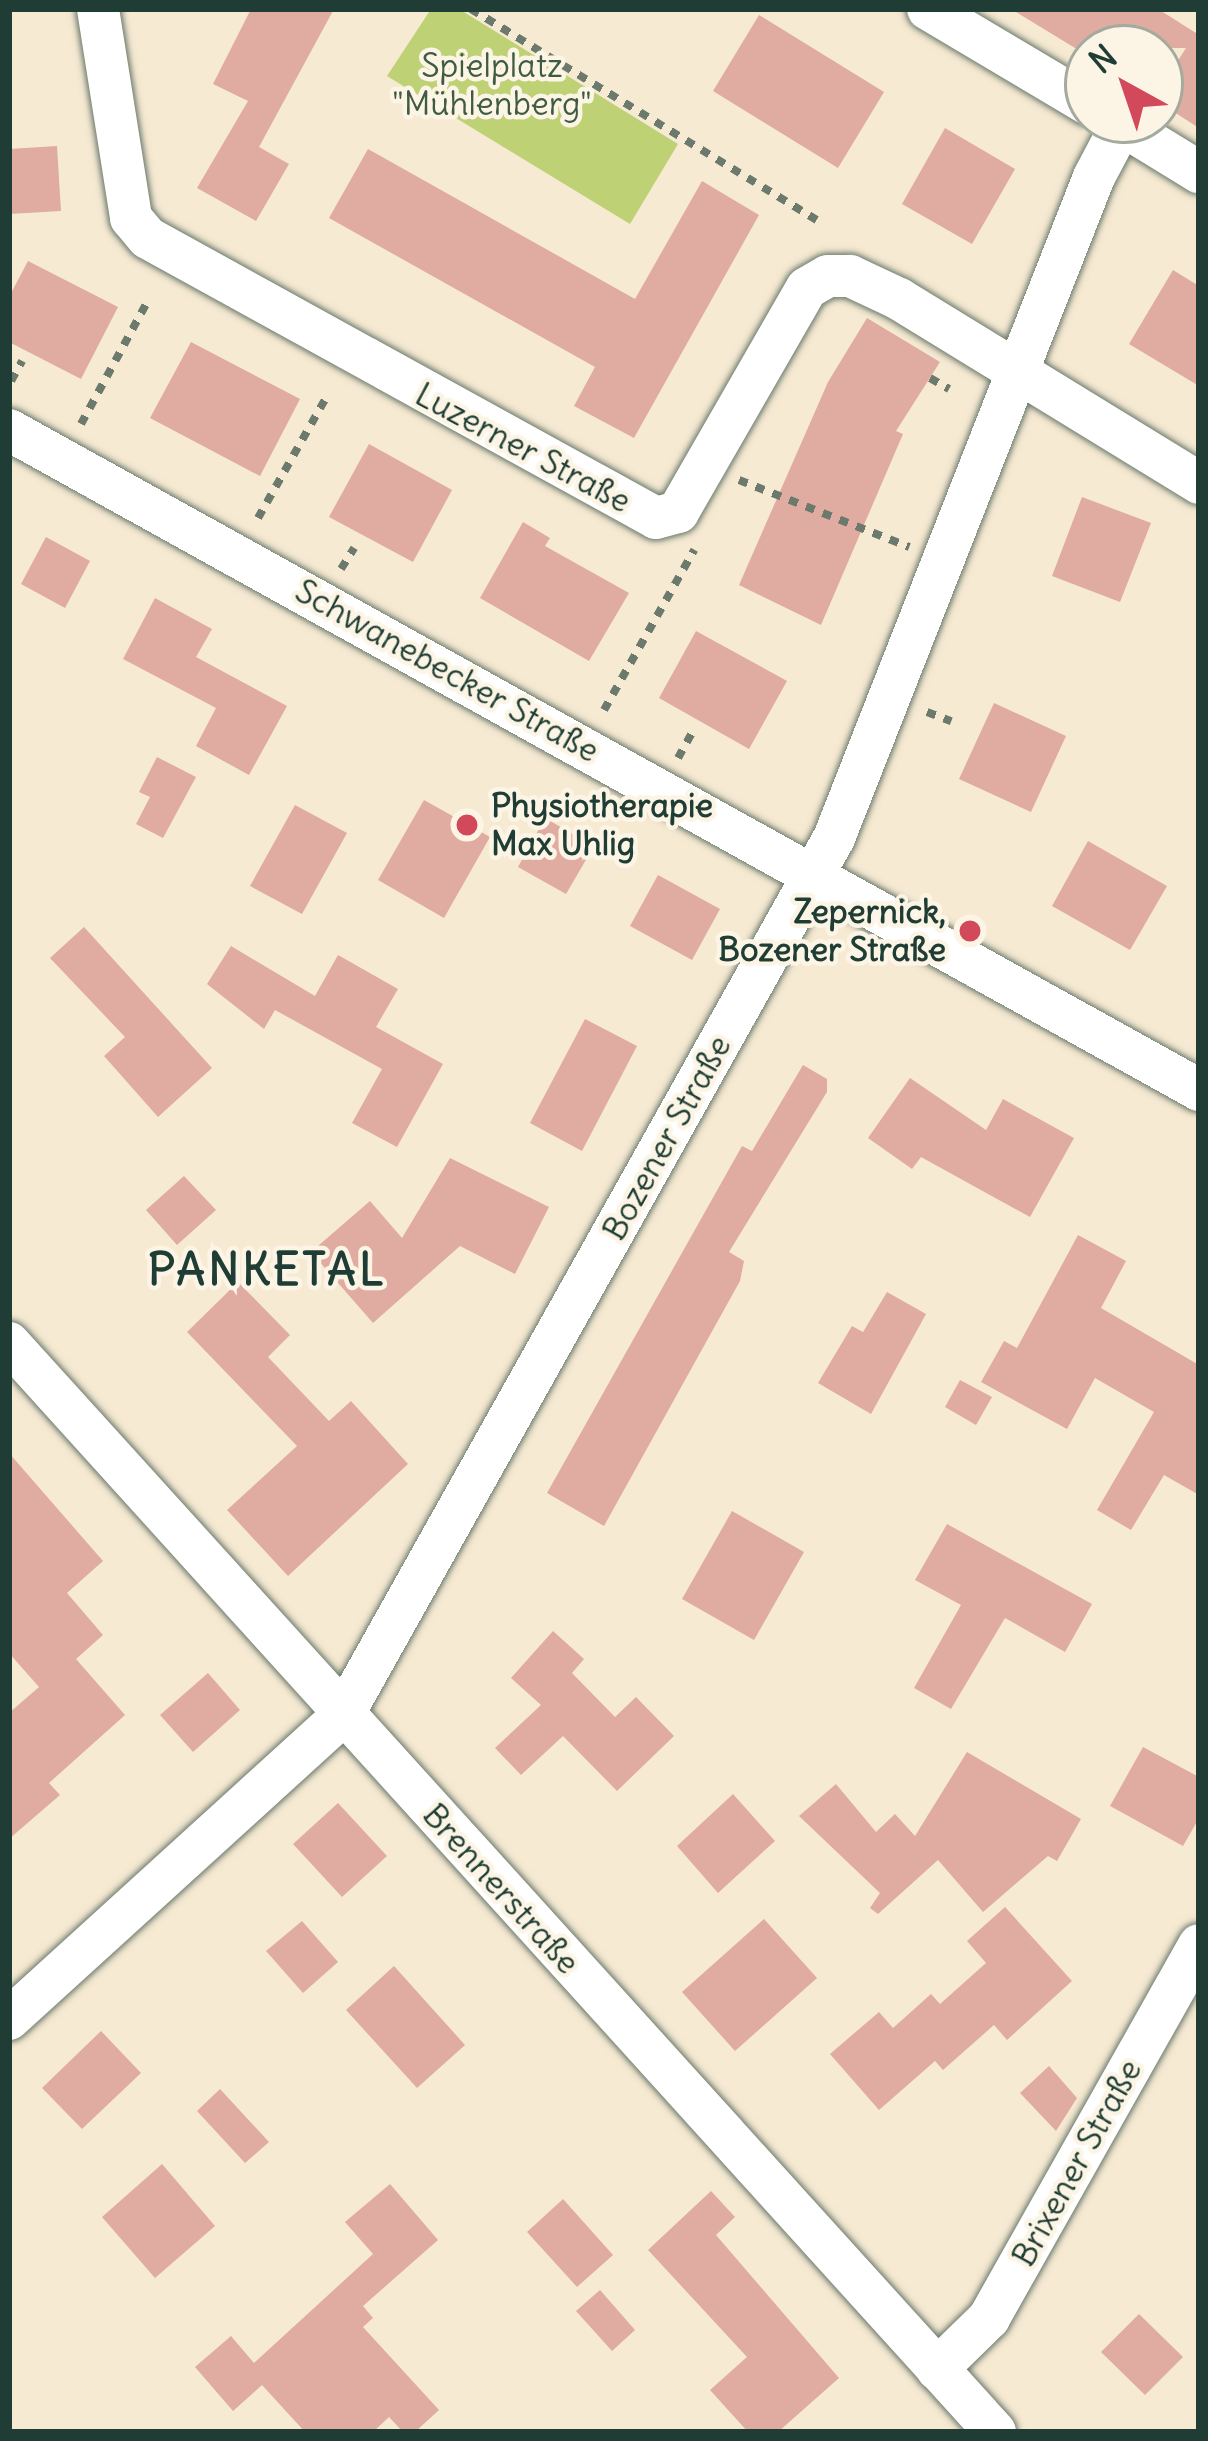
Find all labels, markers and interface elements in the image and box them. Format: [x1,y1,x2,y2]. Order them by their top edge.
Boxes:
north arrow [1064,24,1184,144]
text: N [1081,35,1125,82]
park label: Spielplatz "Mühlenberg" [392,46,592,124]
street label: Luzerner Straße [409,375,637,521]
street label: Schwanebecker Straße [288,571,606,771]
place label: Physiotherapie Max Uhlig [491,786,713,864]
marker: Physiotherapie Max Uhlig [454,812,480,838]
place label: Zepernick, Bozener Straße [718,892,946,970]
marker: Zepernick, Bozener Straße [957,918,983,944]
street label: Bozener Straße [594,1029,740,1247]
district label: PANKETAL [148,1243,386,1297]
street label: Brennerstraße [414,1796,588,1982]
street label: Brixener Straße [1004,2053,1150,2273]

